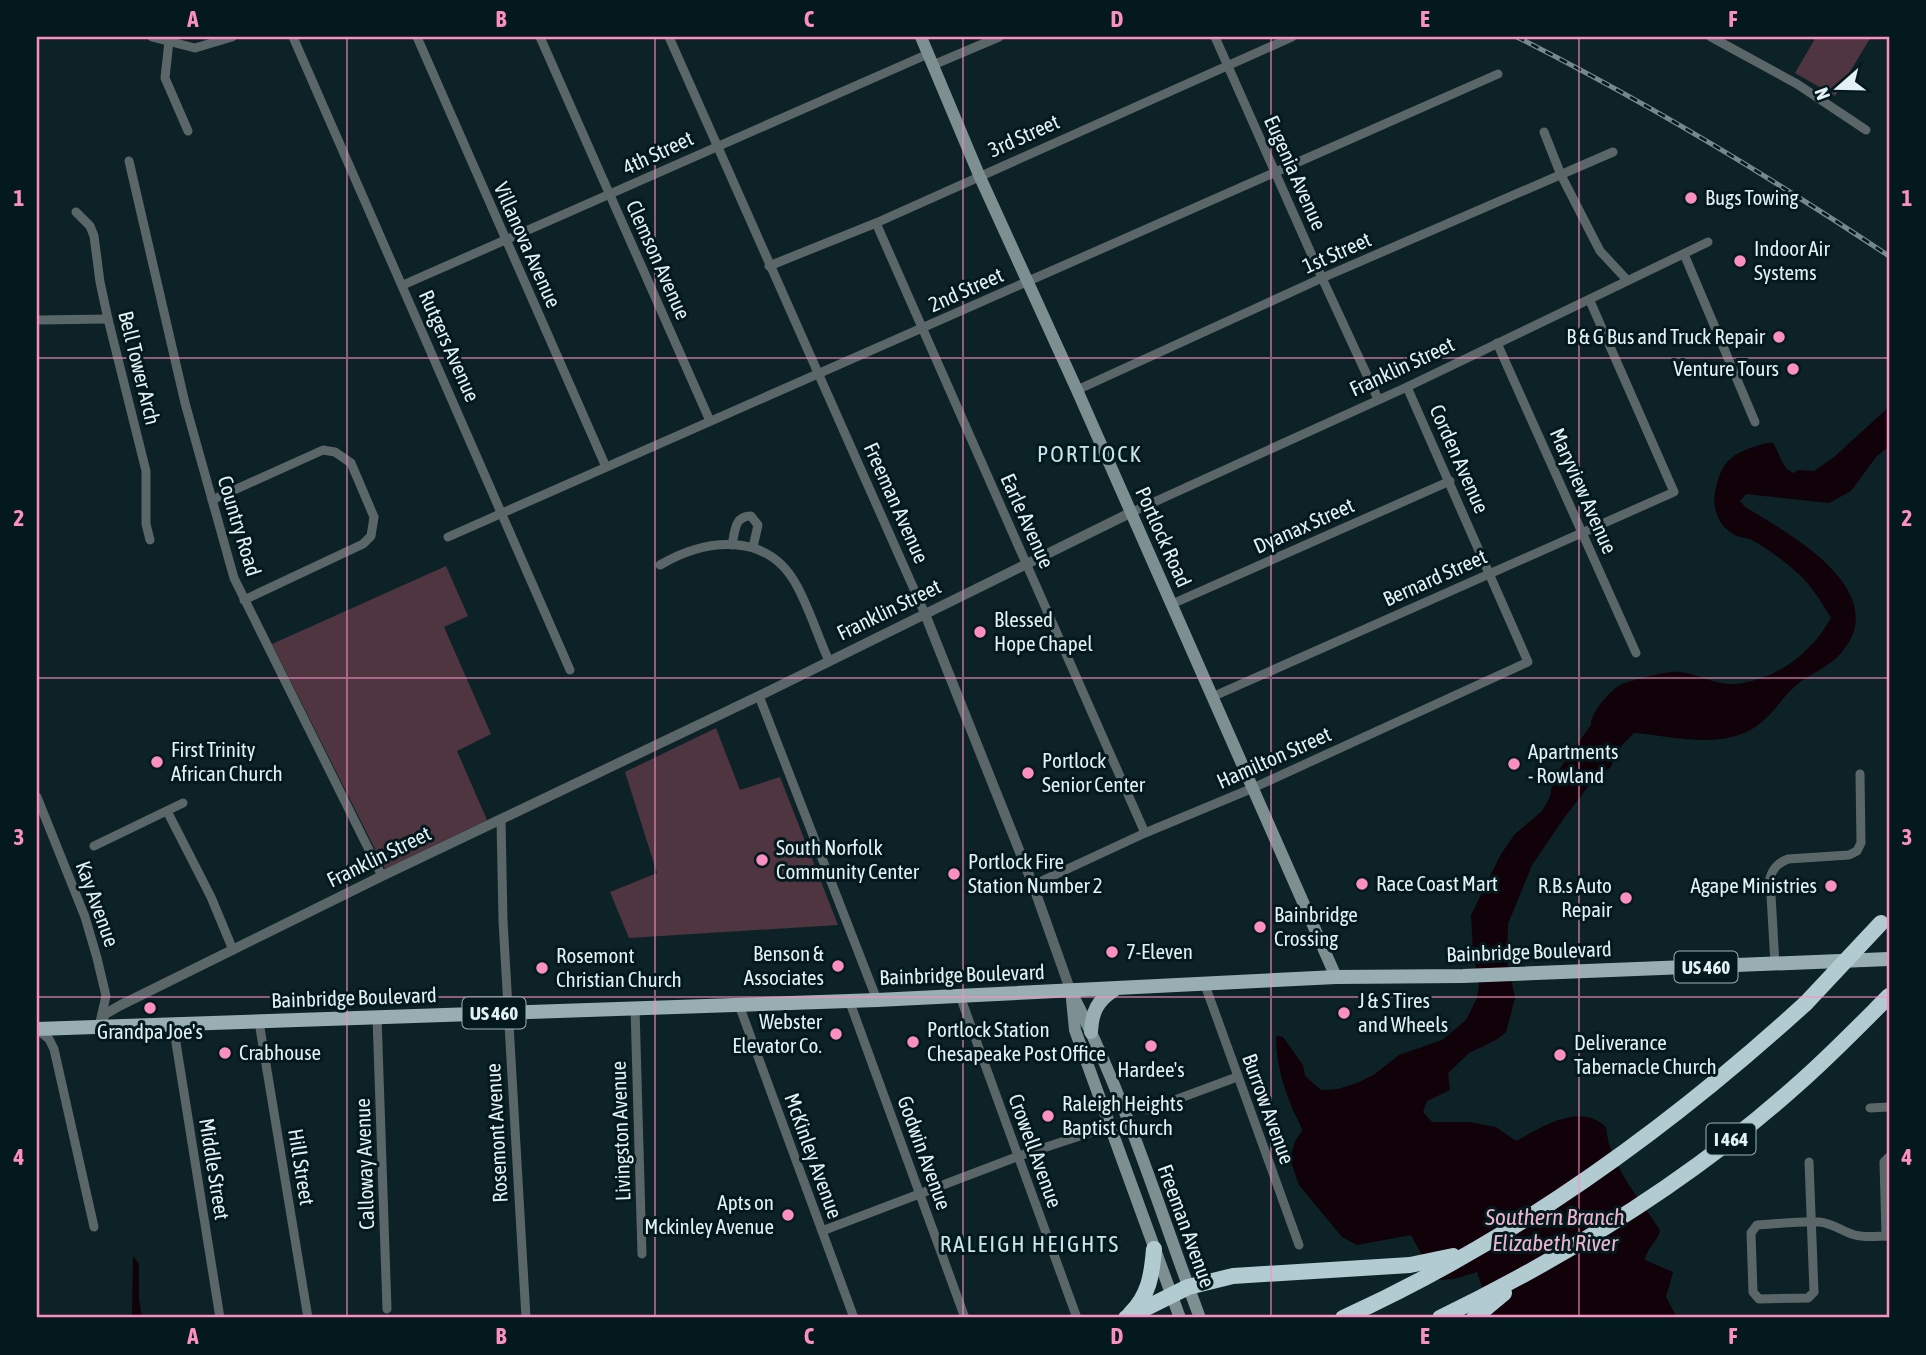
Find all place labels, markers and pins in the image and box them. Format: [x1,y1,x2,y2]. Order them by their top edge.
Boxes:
place label: Bugs Towing [1705,185,1799,209]
marker: Bugs Towing [1683,190,1699,206]
place label: Indoor Air Systems [1754,236,1830,284]
marker: Indoor Air Systems [1732,253,1748,269]
place label: B & G Bus and Truck Repair [1566,324,1766,348]
marker: B & G Bus and Truck Repair [1771,329,1787,345]
place label: Venture Tours [1673,356,1779,380]
marker: Venture Tours [1785,361,1801,377]
place label: Blessed Hope Chapel [994,607,1093,655]
marker: Blessed Hope Chapel [972,624,988,640]
place label: First Trinity African Church [171,737,283,785]
place label: Apartments - Rowland [1528,739,1618,787]
place label: Portlock Senior Center [1042,748,1146,796]
marker: First Trinity African Church [149,754,165,770]
marker: Apartments - Rowland [1506,756,1522,772]
marker: Portlock Senior Center [1020,765,1036,781]
place label: South Norfolk Community Center [776,835,920,883]
place label: Portlock Fire Station Number 2 [968,849,1103,897]
marker: South Norfolk Community Center [754,852,770,868]
marker: Portlock Fire Station Number 2 [946,866,962,882]
place label: Race Coast Mart [1376,871,1498,895]
place label: R.B.s Auto Repair [1538,873,1613,921]
place label: Agape Ministries [1691,873,1817,897]
marker: Race Coast Mart [1354,876,1370,892]
marker: Agape Ministries [1823,878,1839,894]
marker: R.B.s Auto Repair [1618,890,1634,906]
place label: Bainbridge Crossing [1274,902,1358,950]
marker: Bainbridge Crossing [1252,919,1268,935]
place label: 7-Eleven [1126,939,1193,963]
place label: Benson & Associates [744,941,824,989]
place label: Rosemont Christian Church [556,943,682,991]
marker: 7-Eleven [1104,944,1120,960]
marker: Benson & Associates [830,958,846,974]
marker: Rosemont Christian Church [534,960,550,976]
place label: J & S Tires and Wheels [1358,988,1448,1036]
marker: Grandpa Joe's [142,1000,158,1016]
marker: J & S Tires and Wheels [1336,1005,1352,1021]
place label: Webster Elevator Co. [732,1009,823,1057]
place label: Portlock Station Chesapeake Post Office [927,1017,1106,1065]
place label: Grandpa Joe's [97,1019,203,1043]
marker: Webster Elevator Co. [828,1026,844,1042]
place label: Deliverance Tabernacle Church [1574,1030,1717,1078]
marker: Portlock Station Chesapeake Post Office [905,1034,921,1050]
marker: Hardee's [1143,1038,1159,1054]
place label: Crabhouse [239,1040,321,1064]
marker: Crabhouse [217,1045,233,1061]
marker: Deliverance Tabernacle Church [1552,1047,1568,1063]
place label: Hardee's [1117,1057,1185,1081]
place label: Raleigh Heights Baptist Church [1062,1091,1183,1139]
marker: Raleigh Heights Baptist Church [1040,1108,1056,1124]
place label: Apts on Mckinley Avenue [644,1190,774,1238]
marker: Apts on Mckinley Avenue [780,1207,796,1223]

